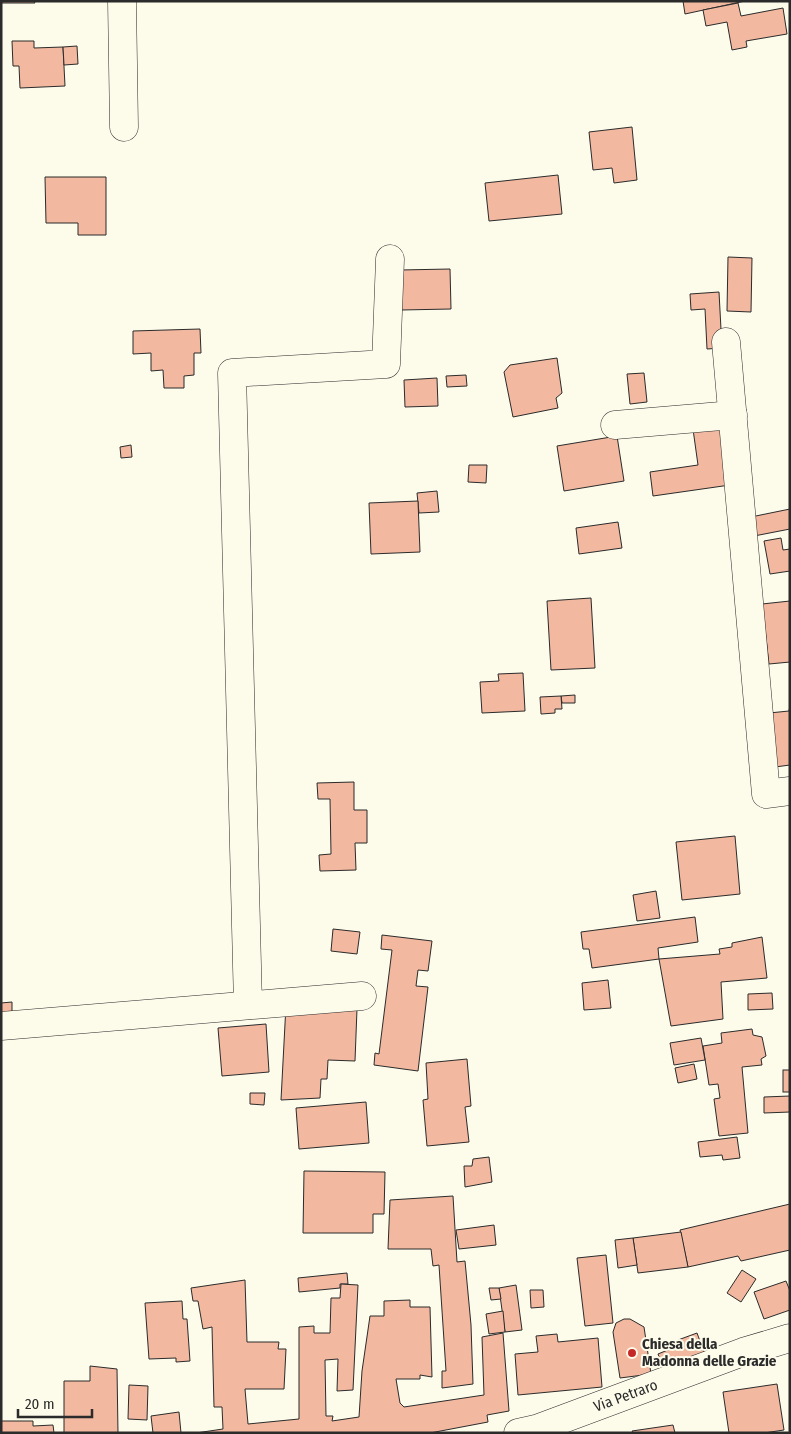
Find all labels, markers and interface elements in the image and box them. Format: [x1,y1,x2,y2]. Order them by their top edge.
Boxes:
place label: Chiesa della Madonna delle Grazie [642,1335,777,1370]
marker: Chiesa della Madonna delle Grazie [626,1347,638,1359]
street label: Via Petraro [591,1376,660,1416]
scale bar [18,1386,91,1418]
text: 20 m [25,1395,55,1413]

